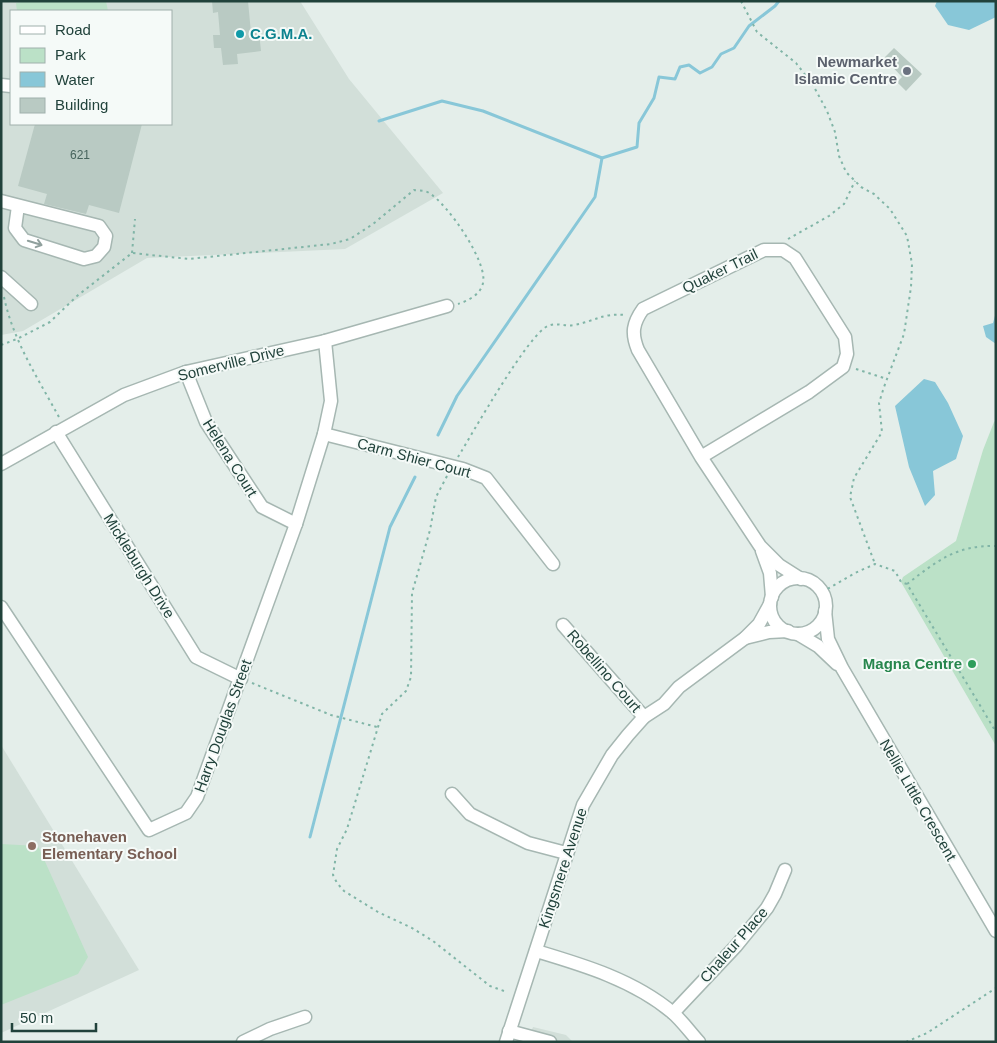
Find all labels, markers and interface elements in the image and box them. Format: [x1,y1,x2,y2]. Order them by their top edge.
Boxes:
legend [10,10,172,125]
text: Road [55,21,91,38]
place label: C.G.M.A. [250,25,313,42]
marker: C.G.M.A. [234,28,246,40]
text: Park [55,46,86,63]
place label: Newmarket Islamic Centre [794,53,897,87]
marker: Newmarket Islamic Centre [901,65,913,77]
text: Water [55,71,94,88]
text: Building [55,96,108,113]
house number: 621 [70,148,90,162]
one-way arrow [26,239,42,249]
street label: Quaker Trail [679,245,760,296]
street label: Somerville Drive [176,341,286,384]
street label: Helena Court [200,416,261,500]
street label: Carm Shier Court [356,434,473,481]
street label: Mickleburgh Drive [100,510,178,621]
street label: Robellino Court [564,626,645,716]
place label: Magna Centre [863,655,962,672]
street label: Harry Douglas Street [191,656,255,795]
marker: Magna Centre [966,658,978,670]
street label: Nellie Little Crescent [877,736,961,864]
street label: Kingsmere Avenue [535,805,590,930]
place label: Stonehaven Elementary School [42,828,177,862]
marker: Stonehaven Elementary School [26,840,38,852]
street label: Chaleur Place [696,904,771,986]
scale bar [12,1000,96,1032]
text: 50 m [20,1009,53,1026]

